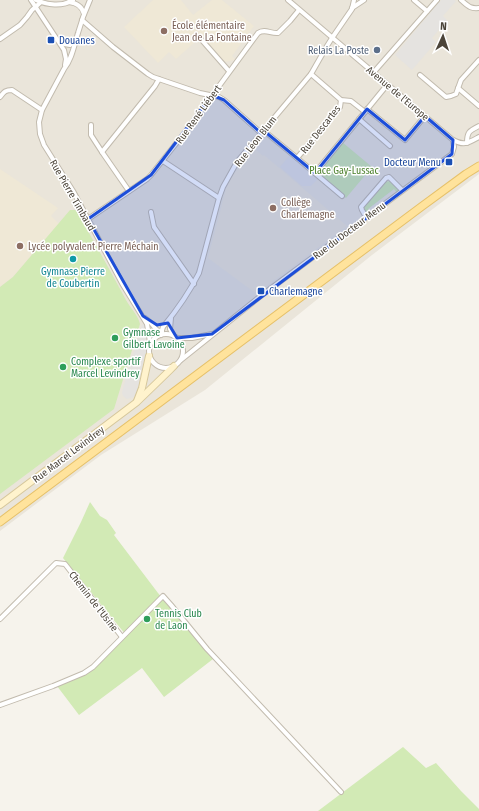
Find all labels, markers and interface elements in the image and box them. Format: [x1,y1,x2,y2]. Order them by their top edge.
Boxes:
north arrow [423,16,463,56]
place label: École élémentaire Jean de La Fontaine [172,18,252,44]
text: N [440,20,447,33]
marker: École élémentaire Jean de La Fontaine [159,26,169,36]
marker: Douanes [46,35,56,45]
place label: Douanes [59,35,95,47]
place label: Relais La Poste [308,45,369,57]
marker: Relais La Poste [372,45,382,55]
street label: Avenue de l'Europe [364,64,431,123]
street label: Rue René Liébert [173,82,225,146]
street label: Rue Descartes [298,103,343,156]
street label: Rue Léon Blum [232,114,279,169]
place label: Docteur Menu [384,157,441,169]
marker: Docteur Menu [444,157,454,167]
street label: Rue Pierre Timbaud [47,158,97,233]
park label: Place Gay-Lussac [309,165,380,177]
place label: Collège Charlemagne [281,197,335,221]
street label: Rue du Docteur Menu [311,200,388,262]
marker: Collège Charlemagne [268,203,278,213]
marker: Lycée polyvalent Pierre Méchain [15,241,25,251]
place label: Lycée polyvalent Pierre Méchain [28,241,159,253]
marker: Gymnase Pierre de Coubertin [68,254,78,264]
place label: Gymnase Pierre de Coubertin [41,266,105,290]
marker: Charlemagne [256,286,266,296]
place label: Charlemagne [269,286,323,298]
place label: Gymnase Gilbert Lavoine [123,327,185,351]
marker: Gymnase Gilbert Lavoine [110,333,120,343]
place label: Complexe sportif Marcel Levindrey [71,356,141,380]
marker: Complexe sportif Marcel Levindrey [58,362,68,372]
street label: Rue Marcel Levindrey [30,424,107,486]
street label: Chemin de l'Usine [66,569,120,634]
place label: Tennis Club de Laon [155,608,202,632]
marker: Tennis Club de Laon [142,614,152,624]

